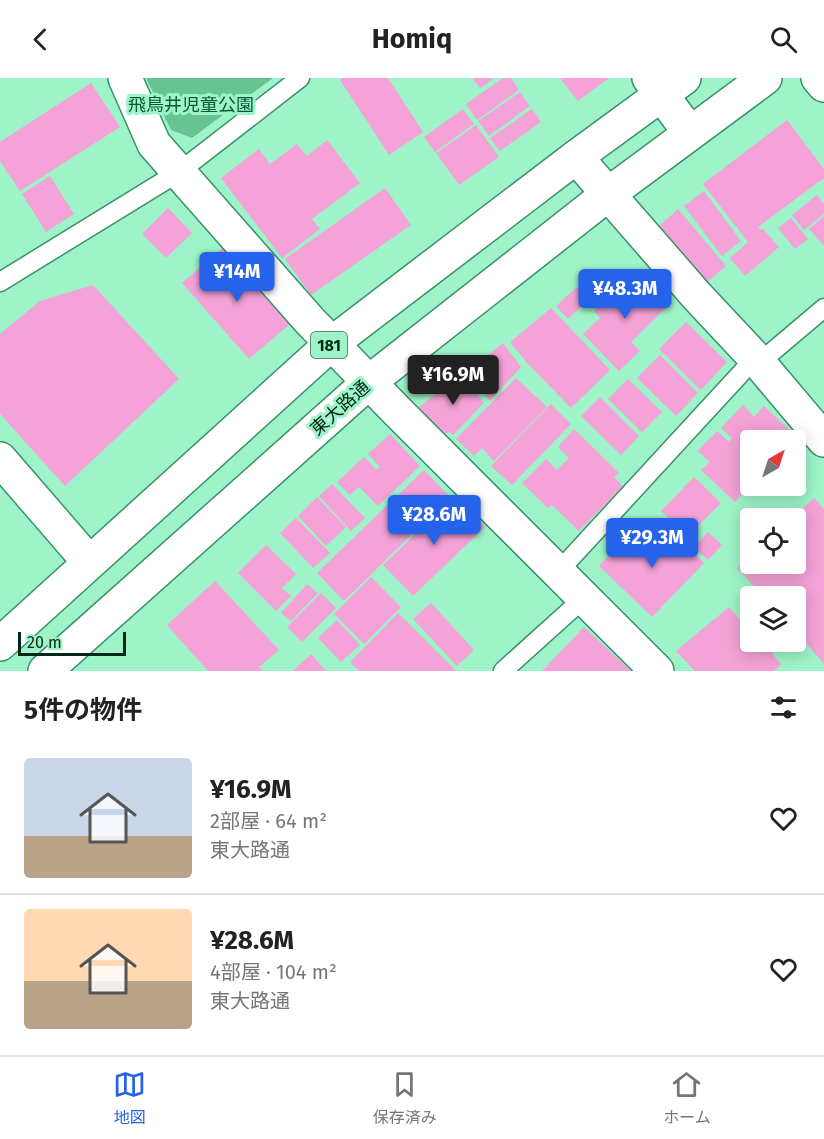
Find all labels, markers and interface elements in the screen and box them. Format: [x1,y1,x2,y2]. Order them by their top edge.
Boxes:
icon: back [24,23,57,56]
text: Homiq [372,23,452,55]
icon: search [767,23,800,56]
park label: 飛鳥井児童公園 [128,94,254,116]
pin: ¥14M [201,252,273,303]
text: ¥14M [213,259,261,283]
pin: ¥48.3M [576,269,674,320]
text: ¥48.3M [592,276,658,300]
road number: 181 [311,332,347,358]
pin: ¥16.9M [404,355,502,406]
text: ¥16.9M [422,362,484,386]
street label: 東大路通 [306,376,374,440]
north arrow [740,430,806,496]
map controls [740,430,806,652]
pin: ¥28.6M [385,495,483,546]
text: ¥28.6M [402,502,466,526]
button: locate [740,508,806,574]
pin: ¥29.3M [603,518,701,569]
text: ¥29.3M [620,525,684,549]
button: layers [740,586,806,652]
scale bar [18,629,126,656]
text: 20 m [27,633,62,652]
icon: filters [767,691,800,724]
text: 5件の物件 [24,695,142,726]
text: ¥16.9M [210,774,291,805]
icon: home [72,782,144,854]
icon: heart [767,802,800,835]
text: 2部屋 · 64 m² [210,809,327,833]
text: 東大路通 [210,838,290,862]
text: ¥28.6M [210,925,294,956]
icon: home [72,933,144,1005]
icon: heart [767,953,800,986]
text: 4部屋 · 104 m² [210,960,337,984]
text: 東大路通 [210,989,290,1013]
tab: 地図 [113,1068,146,1128]
tab: 保存済み [373,1068,437,1128]
tab: ホーム [663,1068,711,1128]

